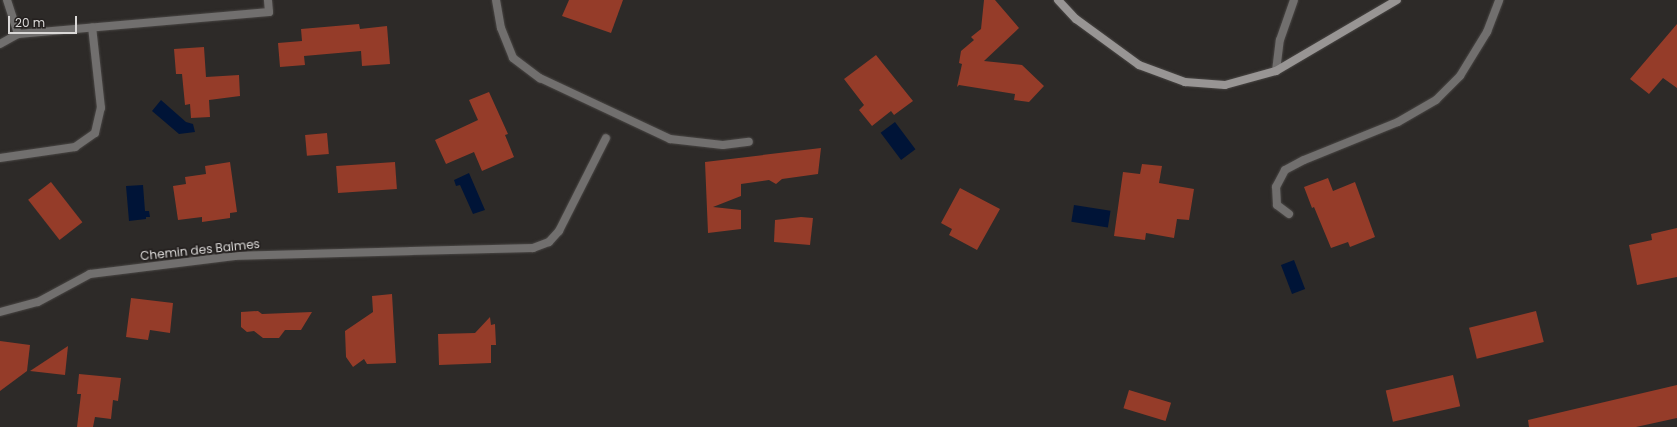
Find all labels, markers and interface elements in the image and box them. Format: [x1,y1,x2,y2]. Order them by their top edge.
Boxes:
scale bar [10,8,79,34]
text: 20 m [15,14,45,31]
street label: Chemin des Balmes [140,237,260,263]

